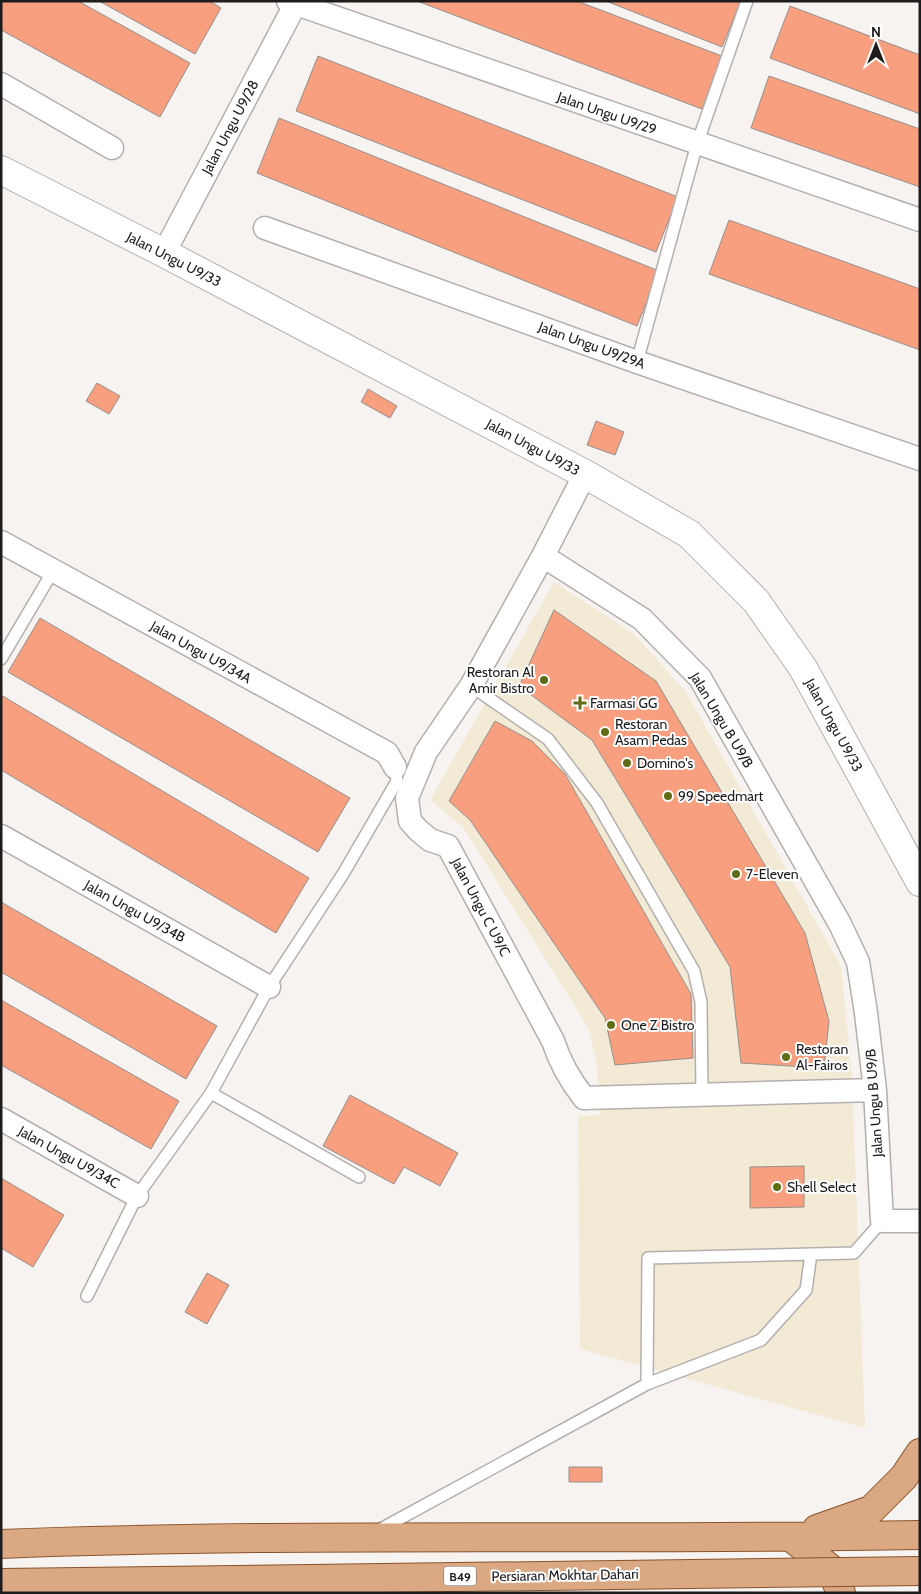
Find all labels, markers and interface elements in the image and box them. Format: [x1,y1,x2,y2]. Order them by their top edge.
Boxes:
north arrow [851,20,901,70]
text: N [871,23,881,41]
street label: Jalan Ungu U9/28 [197,77,262,178]
street label: Jalan Ungu U9/29 [554,87,659,138]
street label: Jalan Ungu U9/33 [123,227,224,291]
street label: Jalan Ungu U9/29A [535,317,648,373]
street label: Jalan Ungu U9/33 [482,414,583,479]
street label: Jalan Ungu U9/34A [146,616,255,687]
place label: Restoran Al Amir Bistro [467,663,535,697]
street label: Jalan Ungu B U9/B [686,668,758,771]
marker: Restoran Al Amir Bistro [538,674,550,686]
street label: Jalan Ungu U9/33 [801,674,867,775]
place label: Farmasi GG [590,694,657,712]
marker: Farmasi GG [574,697,586,709]
place label: Restoran Asam Pedas [615,715,687,749]
marker: Restoran Asam Pedas [599,726,611,738]
place label: Domino's [637,754,694,772]
marker: Domino's [621,757,633,769]
place label: 99 Speedmart [678,787,763,805]
marker: 99 Speedmart [662,790,674,802]
street label: Jalan Ungu C U9/C [447,854,515,960]
place label: 7-Eleven [746,865,799,883]
marker: 7-Eleven [730,868,742,880]
street label: Jalan Ungu U9/34B [81,875,189,946]
place label: One Z Bistro [621,1016,695,1034]
marker: One Z Bistro [605,1019,617,1031]
place label: Restoran Al-Fairos [796,1040,849,1074]
street label: Jalan Ungu B U9/B [861,1048,887,1159]
marker: Restoran Al-Fairos [780,1051,792,1063]
street label: Jalan Ungu U9/34C [14,1121,123,1192]
place label: Shell Select [787,1178,857,1196]
marker: Shell Select [771,1181,783,1193]
street label: Persiaran Mokhtar Dahari [491,1565,639,1585]
road number: B49 [444,1566,476,1585]

